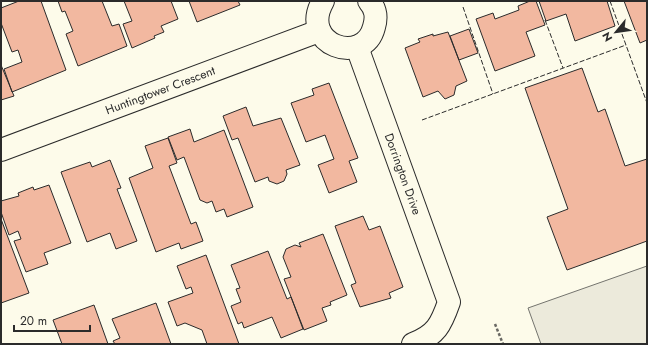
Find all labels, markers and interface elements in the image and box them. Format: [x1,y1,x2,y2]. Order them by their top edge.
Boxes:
north arrow [596,12,636,52]
text: N [598,29,616,45]
street label: Huntingtower Crescent [103,62,218,119]
street label: Dorrington Drive [380,131,426,217]
scale bar [14,307,90,333]
text: 20 m [20,312,47,330]

